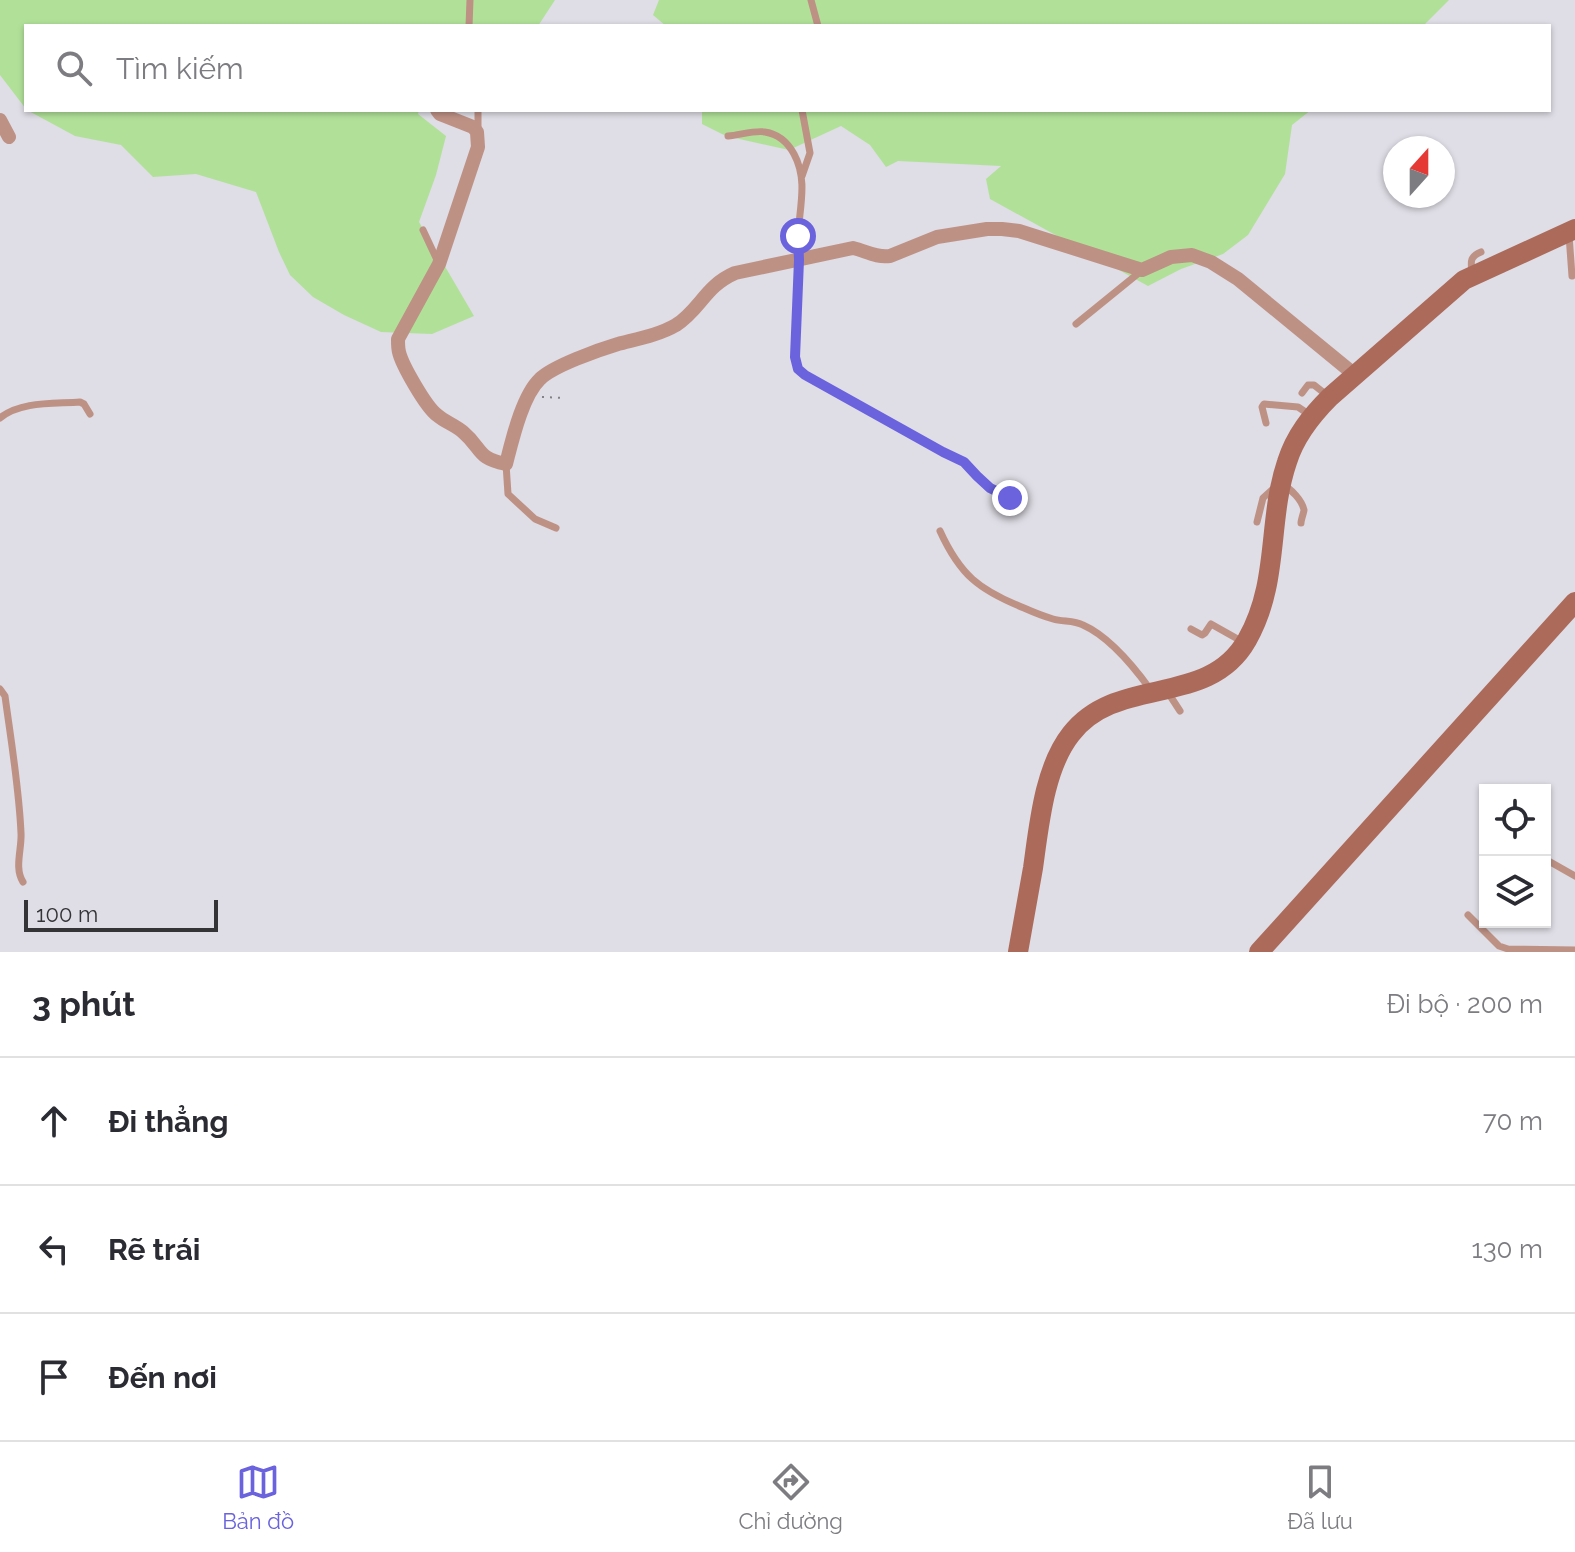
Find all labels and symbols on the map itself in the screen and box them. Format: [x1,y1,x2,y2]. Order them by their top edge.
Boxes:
north arrow [1383,136,1455,208]
route start [780,218,816,254]
route end [992,480,1028,516]
scale bar [24,896,218,932]

